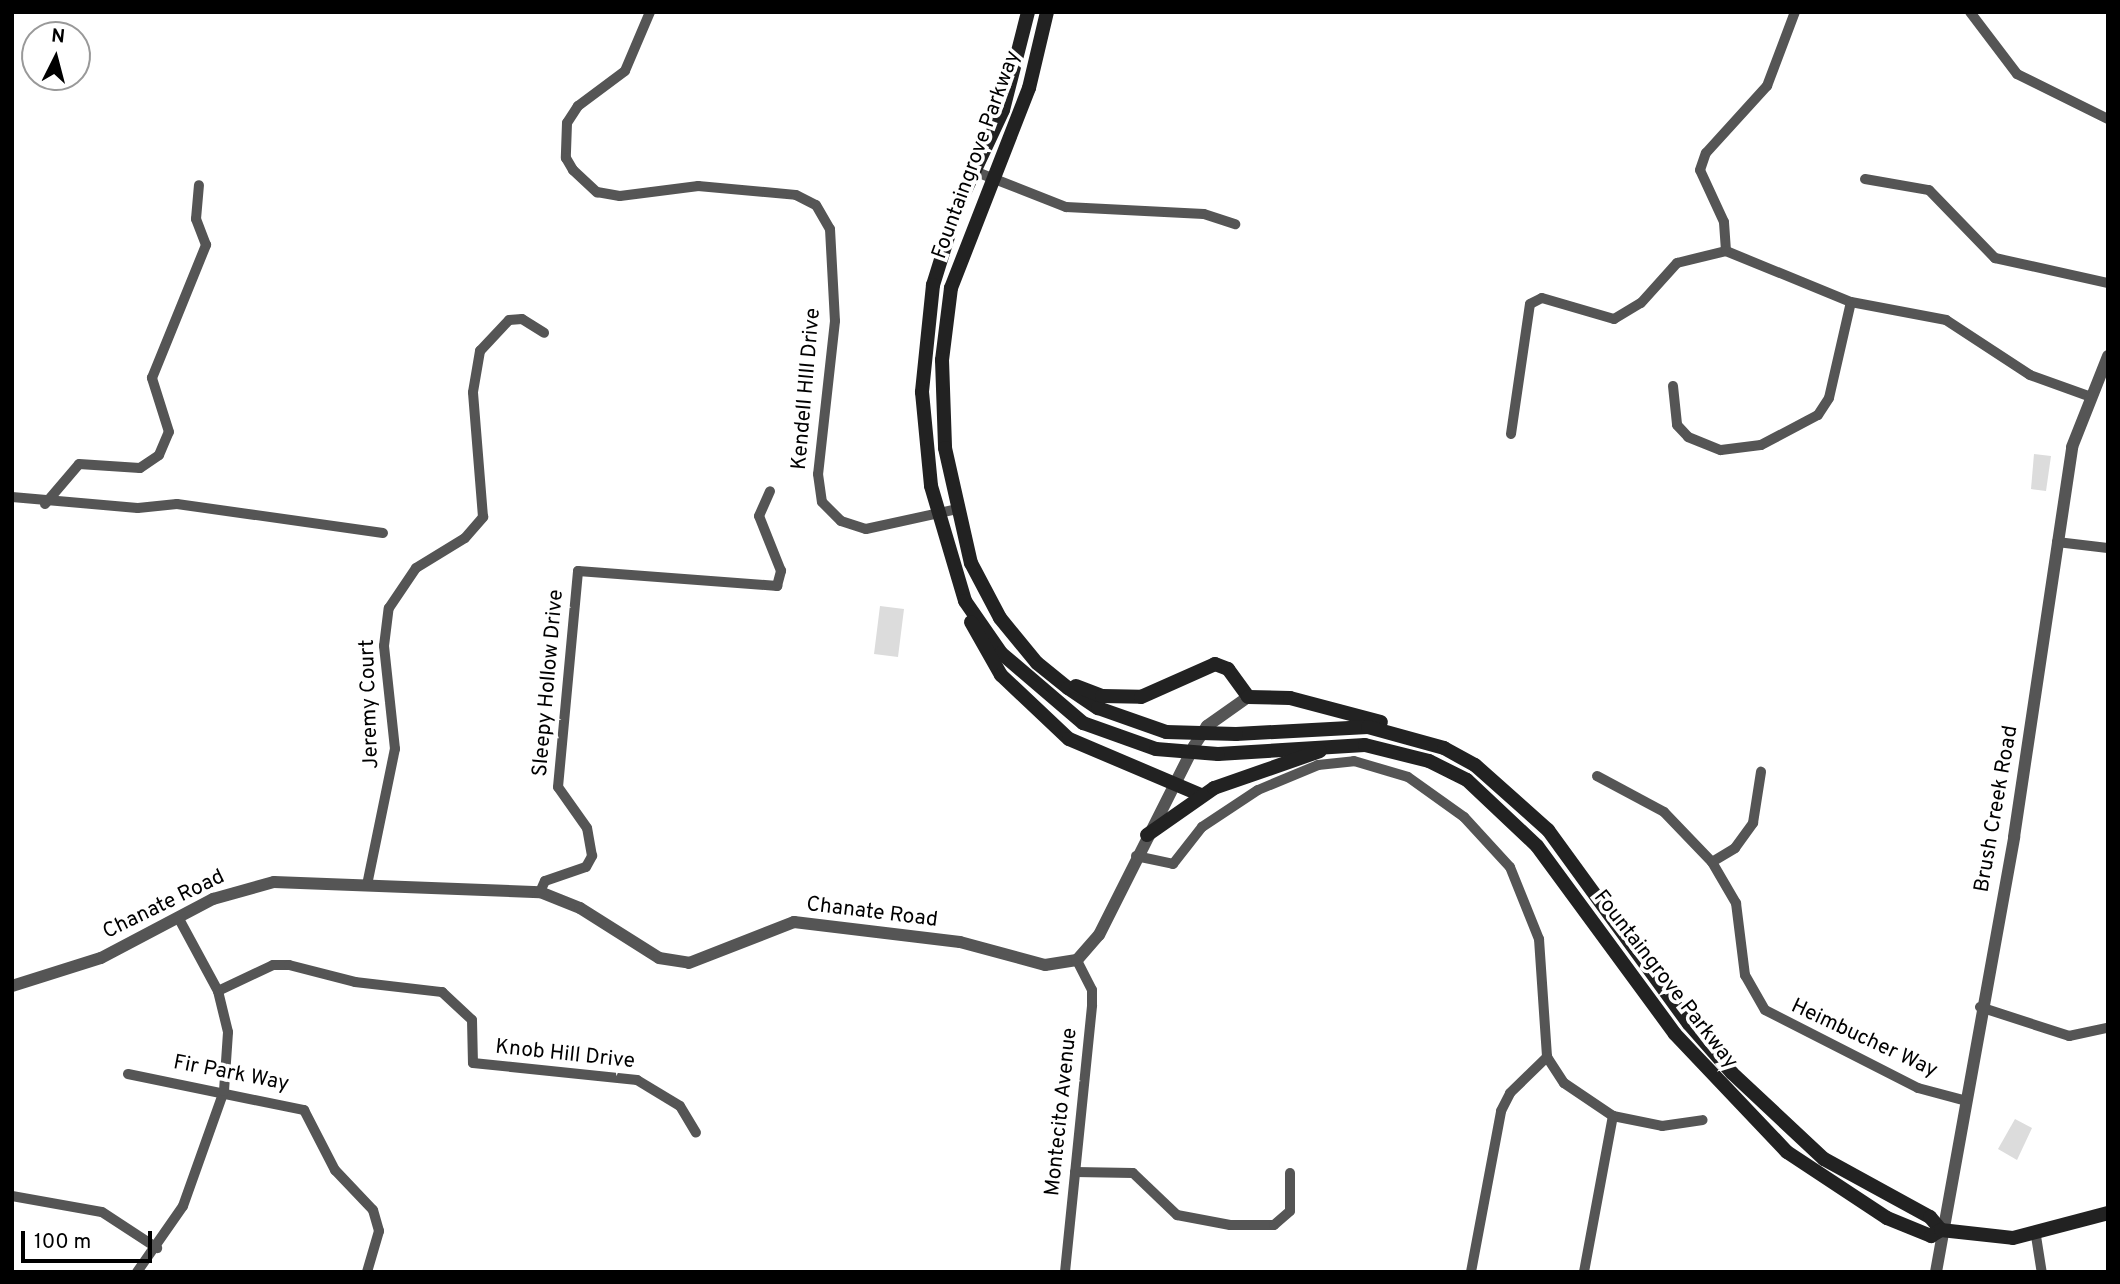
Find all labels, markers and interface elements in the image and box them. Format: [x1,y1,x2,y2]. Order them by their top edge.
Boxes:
north arrow [21,21,91,91]
text: N [50,24,66,50]
street label: Fountaingrove Parkway [928,48,1026,262]
street label: Kendell HIll Drive [787,307,827,471]
street label: Sleepy Hollow Drive [528,588,570,778]
street label: Jeremy Court [355,639,385,769]
street label: Brush Creek Road [1970,724,2024,894]
street label: Chanate Road [99,865,229,945]
street label: Fountaingrove Parkway [1587,886,1743,1074]
street label: Chanate Road [805,892,939,934]
street label: Heimbucher Way [1787,994,1941,1084]
street label: Montecito Avenue [1041,1026,1083,1198]
street label: Knob Hill Drive [494,1035,636,1075]
street label: Fir Park Way [171,1050,291,1098]
scale bar [24,1218,156,1262]
text: 100 m [34,1229,91,1256]

